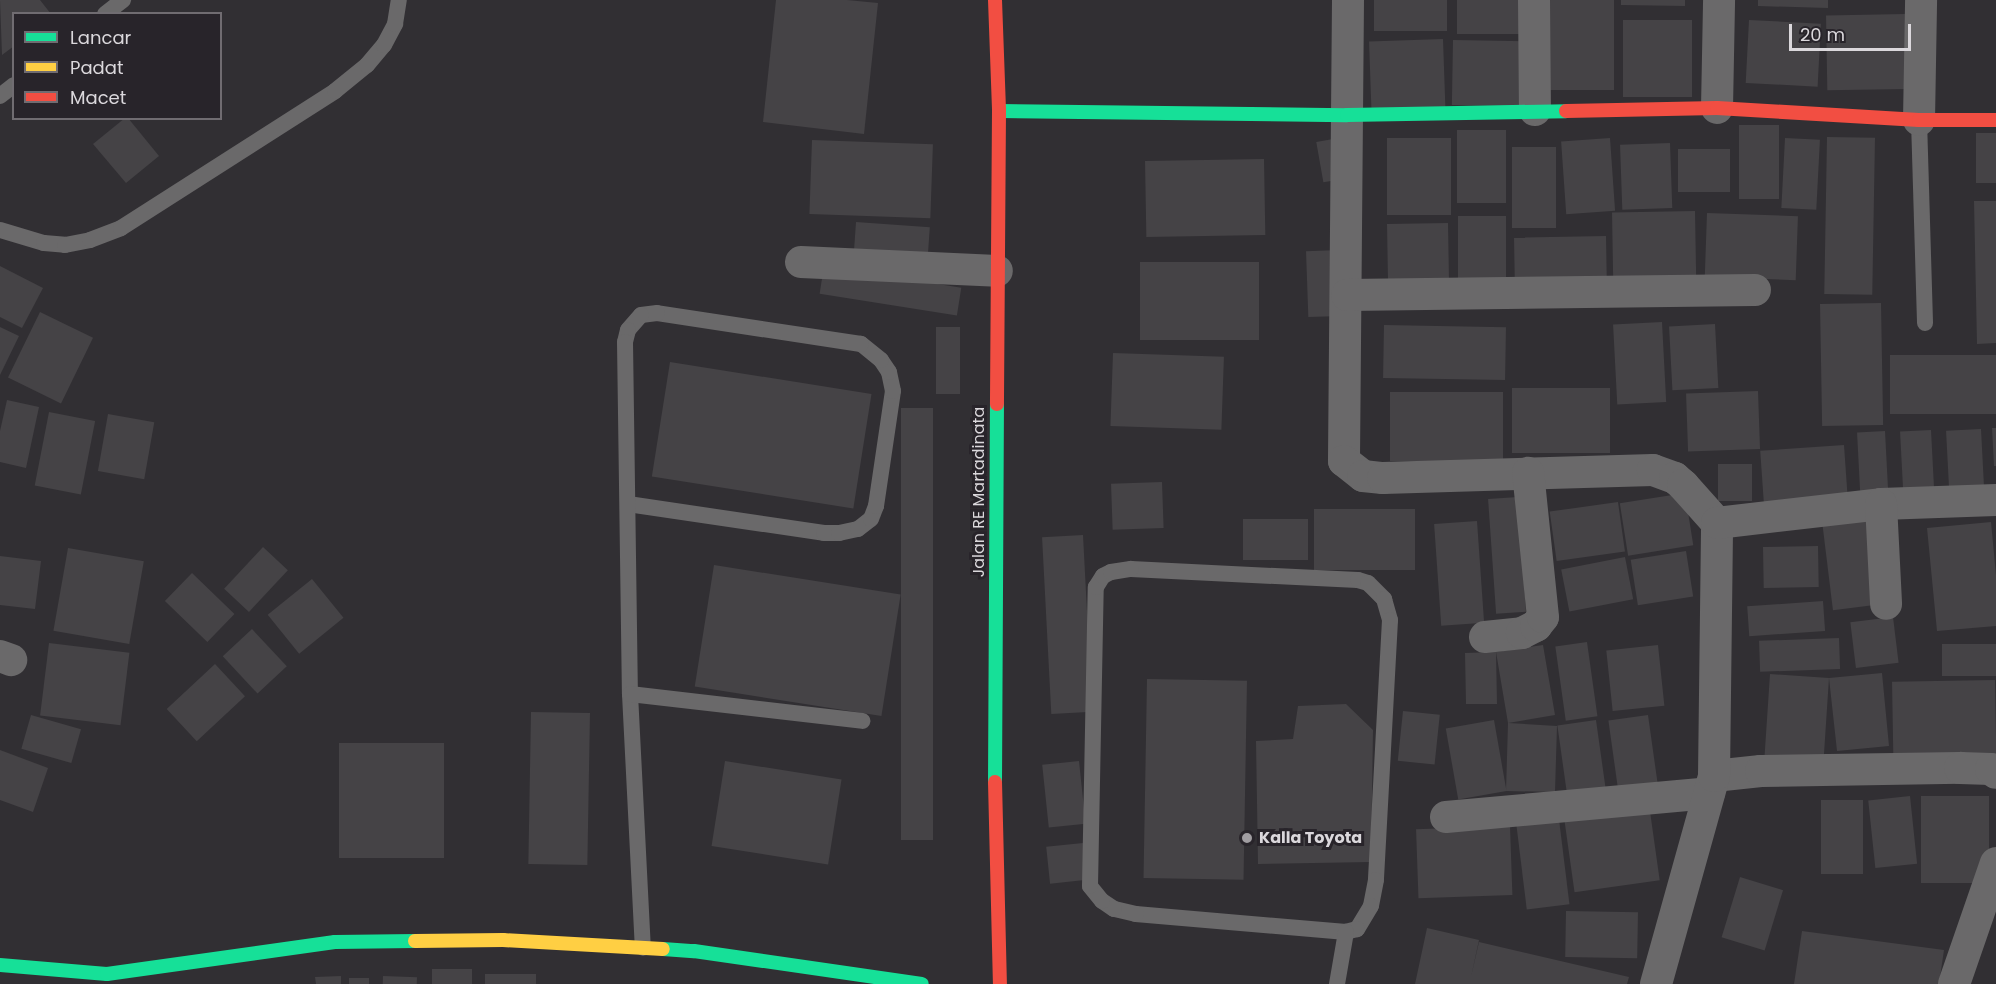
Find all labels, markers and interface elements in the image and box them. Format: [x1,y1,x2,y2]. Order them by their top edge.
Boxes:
legend [12,12,222,120]
scale bar [1792,12,1914,50]
text: 20 m [1800,22,1845,47]
text: Lancar [70,25,131,50]
text: Padat [70,55,123,80]
text: Macet [70,85,126,110]
street label: Jalan RE Martadinata [969,407,989,577]
place label: Kalla Toyota [1259,828,1362,848]
marker: Kalla Toyota [1240,831,1254,845]

